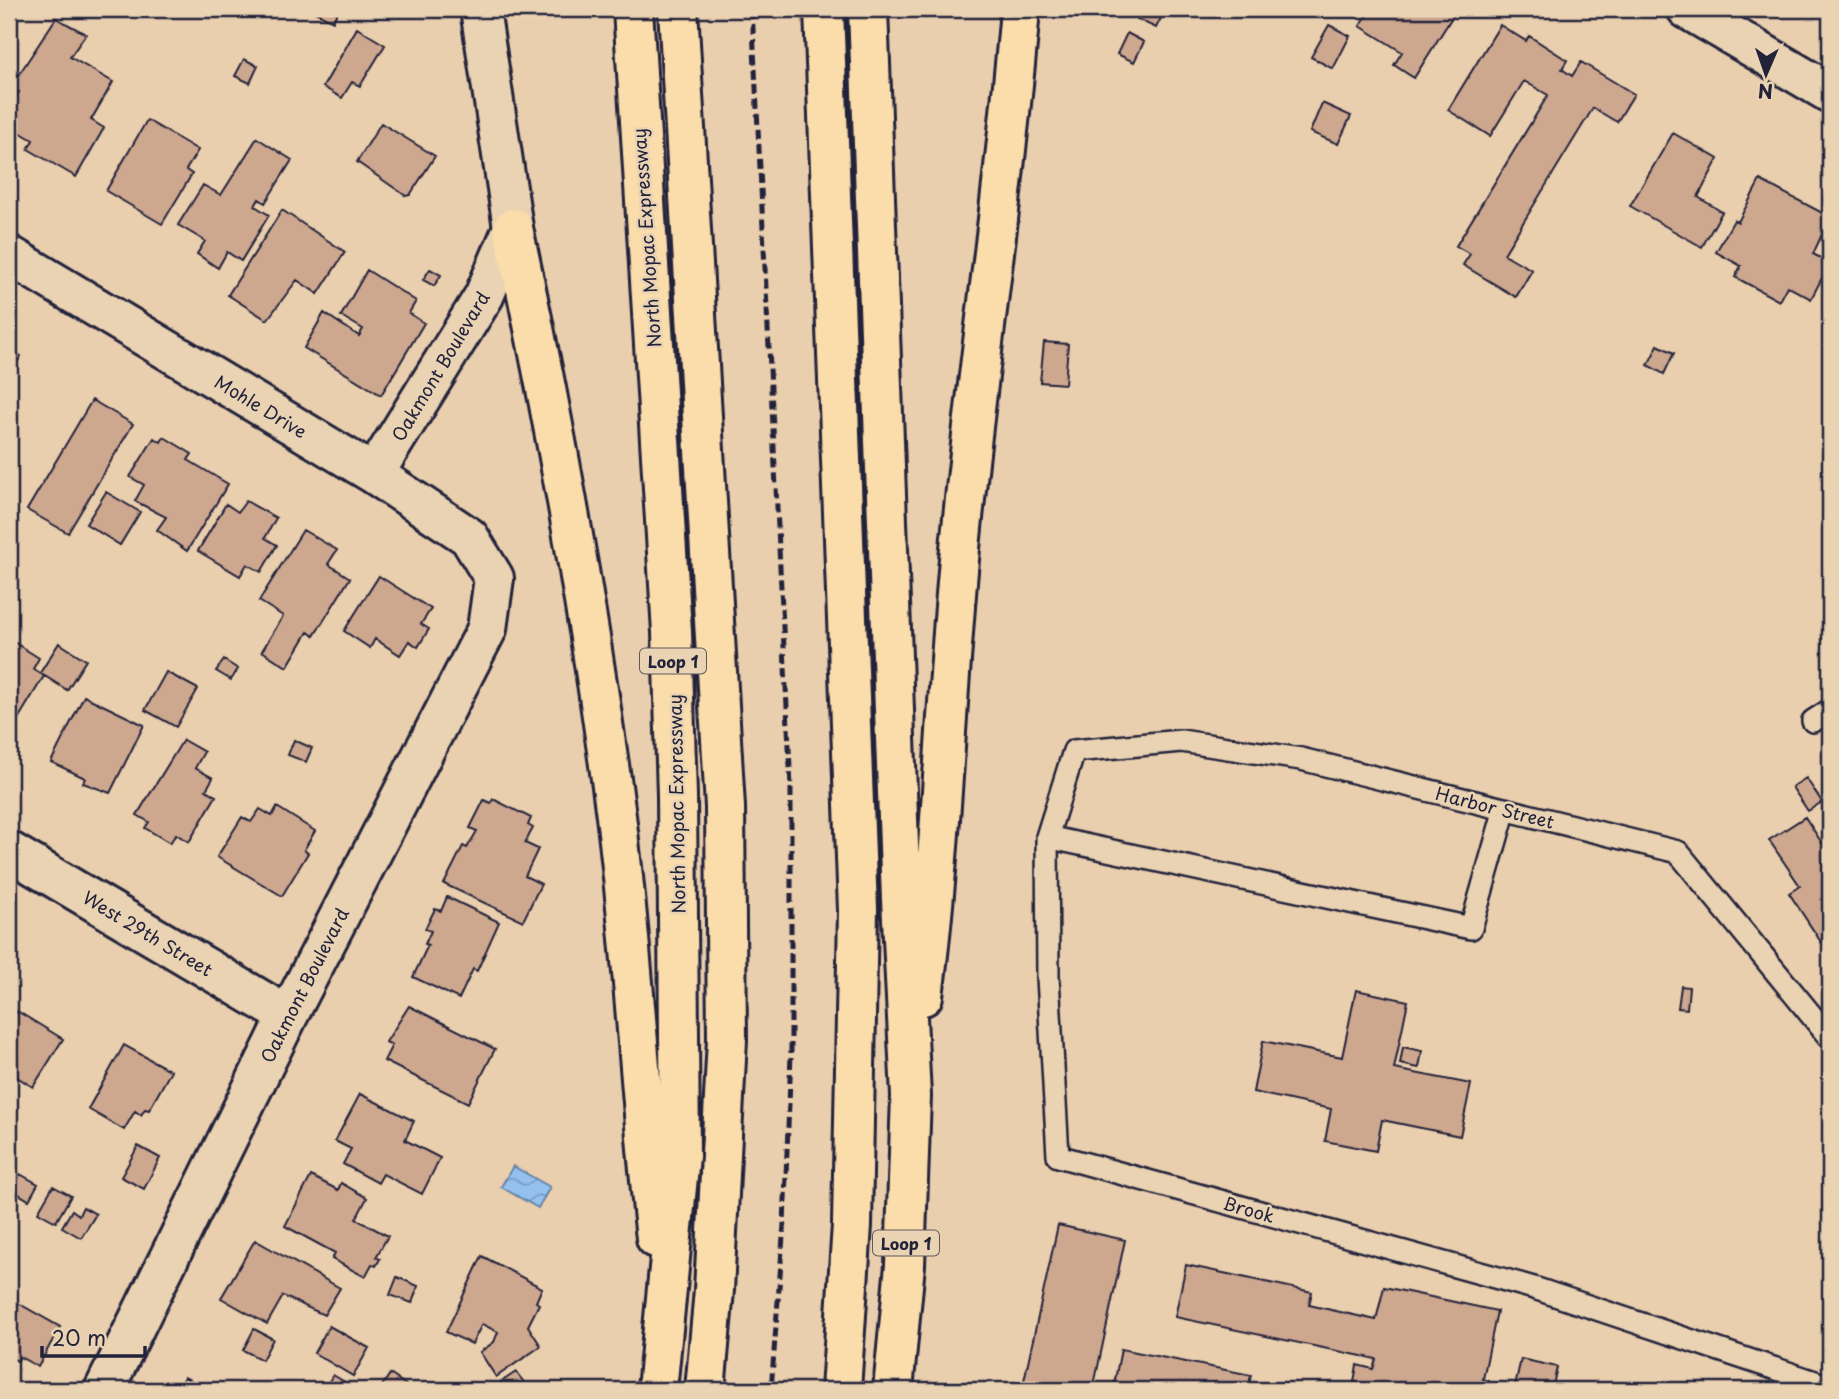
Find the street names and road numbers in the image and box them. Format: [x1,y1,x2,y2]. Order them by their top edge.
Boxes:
street label: North Mopac Expressway [625,128,667,348]
street label: Oakmont Boulevard [384,286,496,446]
street label: Mohle Drive [210,368,312,444]
road number: Loop 1 [640,648,706,674]
street label: North Mopac Expressway [661,694,691,914]
street label: Harbor Street [1433,779,1557,835]
street label: West 29th Street [78,884,218,982]
street label: Oakmont Boulevard [253,903,355,1067]
street label: Brook [1220,1189,1278,1229]
road number: Loop 1 [873,1231,939,1256]

